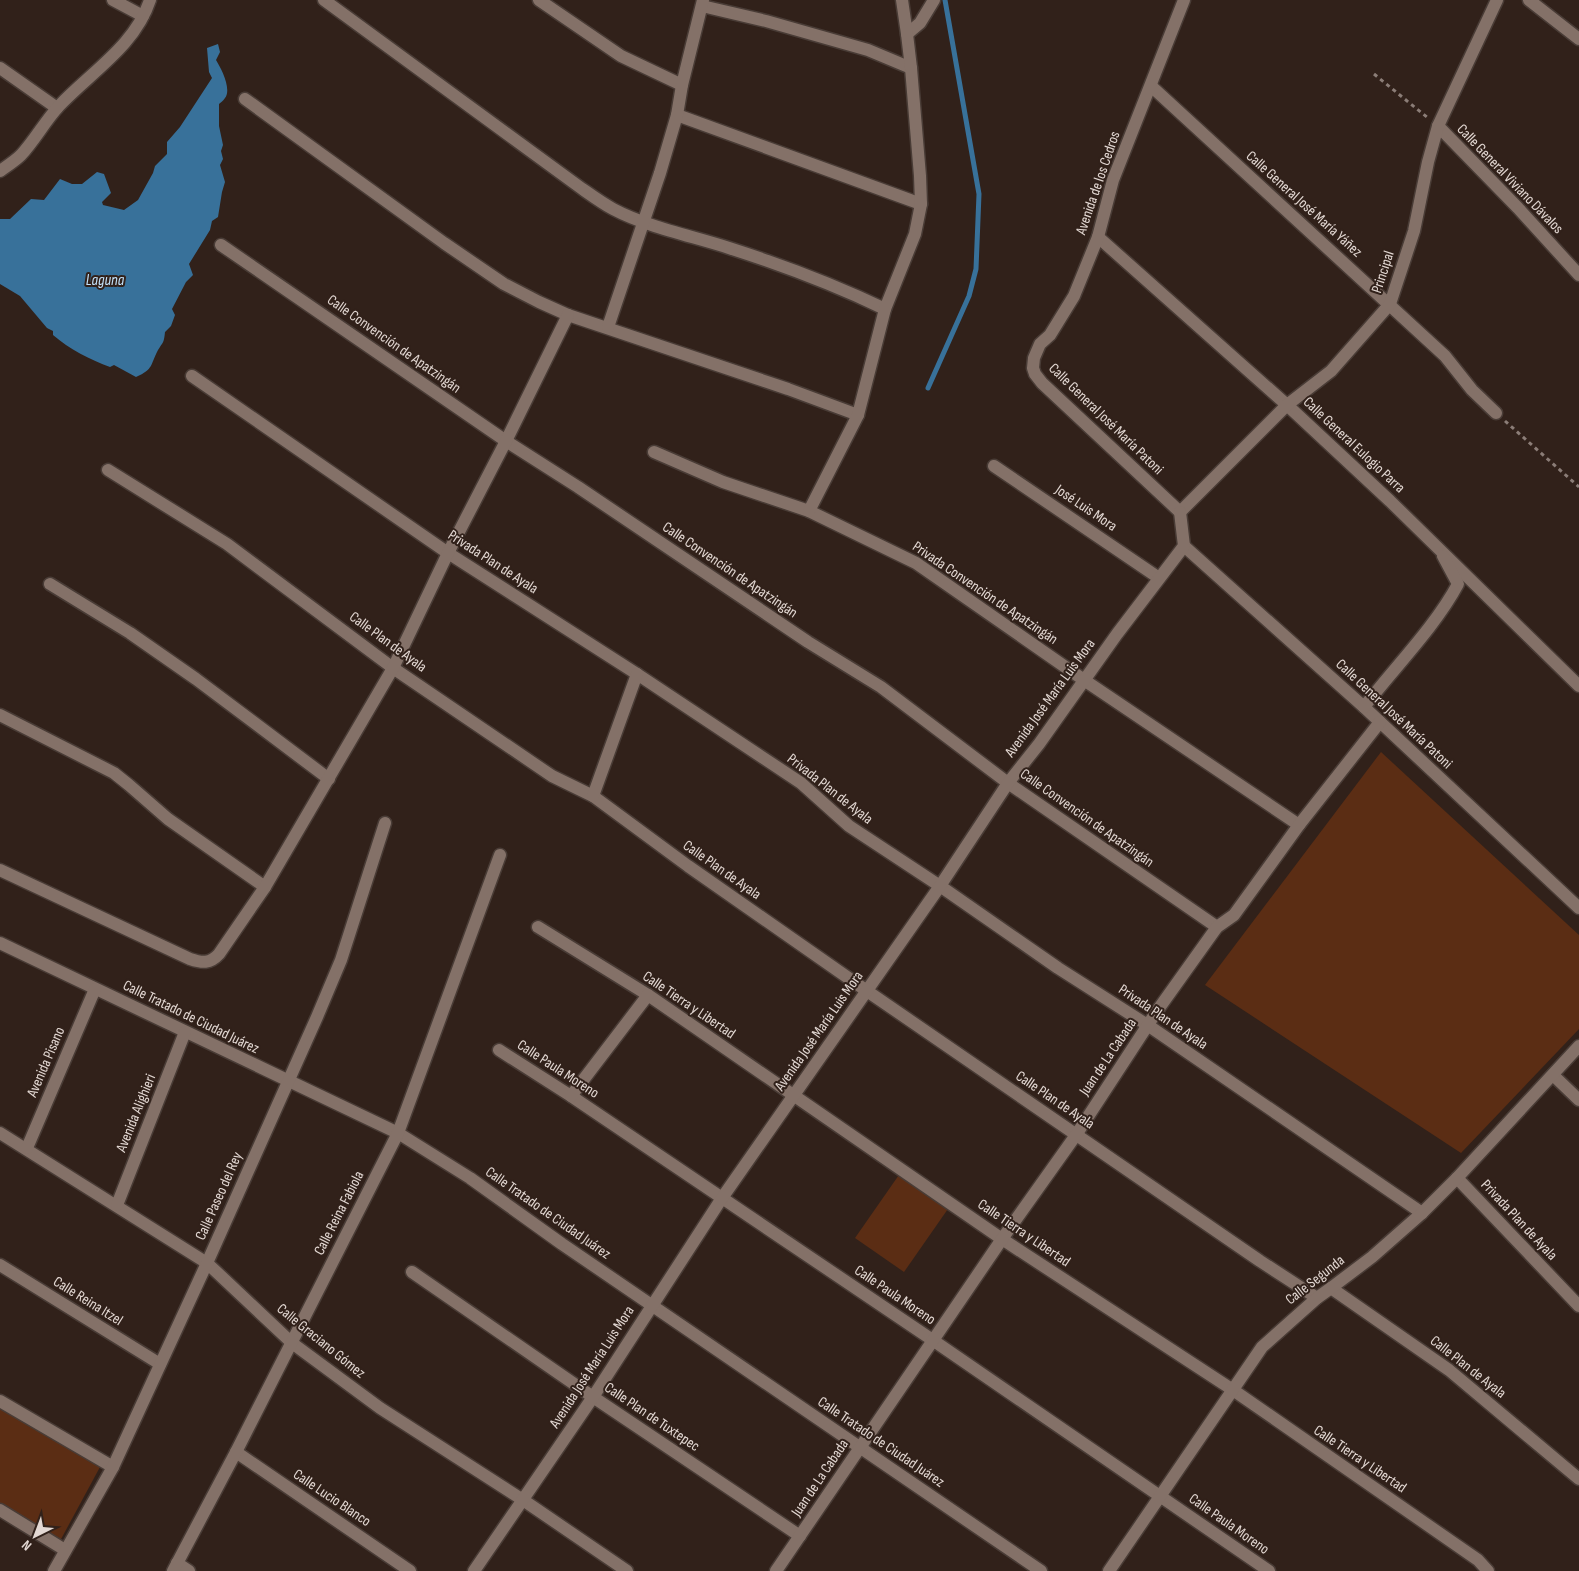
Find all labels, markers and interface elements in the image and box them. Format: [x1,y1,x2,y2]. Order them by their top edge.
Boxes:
street label: Calle General Viviano Dávalos [1453,120,1567,238]
street label: Avenida de los Cedros [1071,129,1125,238]
street label: Calle General José María Yáñez [1242,147,1367,262]
street label: Principal [1367,248,1399,296]
water label: Laguna [86,271,125,290]
street label: Calle Convención de Apatzingán [323,291,465,397]
street label: Calle General José María Patoni [1044,359,1168,479]
street label: Calle General Eulogio Parra [1299,393,1409,497]
street label: José Luis Mora [1051,480,1121,536]
street label: Calle Convención de Apatzingán [659,518,801,622]
street label: Privada Plan de Ayala [444,526,542,598]
street label: Privada Convención de Apatzingán [909,537,1061,649]
street label: Calle Plan de Ayala [345,607,431,677]
street label: Avenida José María Luis Mora [1000,635,1100,762]
street label: Calle General José María Patoni [1332,655,1456,773]
street label: Privada Plan de Ayala [783,750,877,829]
street label: Calle Convención de Apatzingán [1016,765,1158,871]
street label: Calle Plan de Ayala [679,836,765,904]
street label: Calle Tierra y Libertad [639,967,739,1043]
street label: Avenida José María Luis Mora [770,967,868,1095]
street label: Calle Tratado de Ciudad Juárez [120,976,263,1058]
street label: Privada Plan de Ayala [1115,980,1211,1054]
street label: Juan de La Cabada [1075,1015,1141,1100]
street label: Avenida Pisano [22,1024,69,1101]
street label: Calle Paula Moreno [513,1035,603,1103]
street label: Calle Plan de Ayala [1012,1067,1098,1134]
street label: Avenida Alighieri [111,1071,160,1156]
street label: Calle Paseo del Rey [191,1149,247,1243]
street label: Calle Tratado de Ciudad Juárez [482,1162,615,1264]
street label: Calle Reina Fabiola [310,1168,368,1258]
street label: Privada Plan de Ayala [1477,1176,1561,1265]
street label: Calle Tierra y Libertad [974,1195,1074,1271]
street label: Calle Segunda [1282,1251,1349,1309]
street label: Calle Paula Moreno [851,1261,939,1329]
street label: Calle Reina Itzel [50,1272,126,1330]
street label: Calle Graciano Gómez [273,1299,370,1383]
street label: Avenida José María Luis Mora [545,1302,639,1433]
street label: Calle Plan de Ayala [1426,1331,1510,1403]
street label: Calle Plan de Tuxtepec [601,1378,703,1456]
street label: Calle Tratado de Ciudad Juárez [814,1392,949,1492]
street label: Calle Tierra y Libertad [1310,1421,1410,1497]
street label: Juan de La Cabada [787,1436,853,1521]
street label: Calle Lucio Blanco [289,1465,375,1531]
street label: Calle Paula Moreno [1185,1489,1273,1559]
north arrow [10,1511,60,1561]
text: N [18,1536,35,1554]

